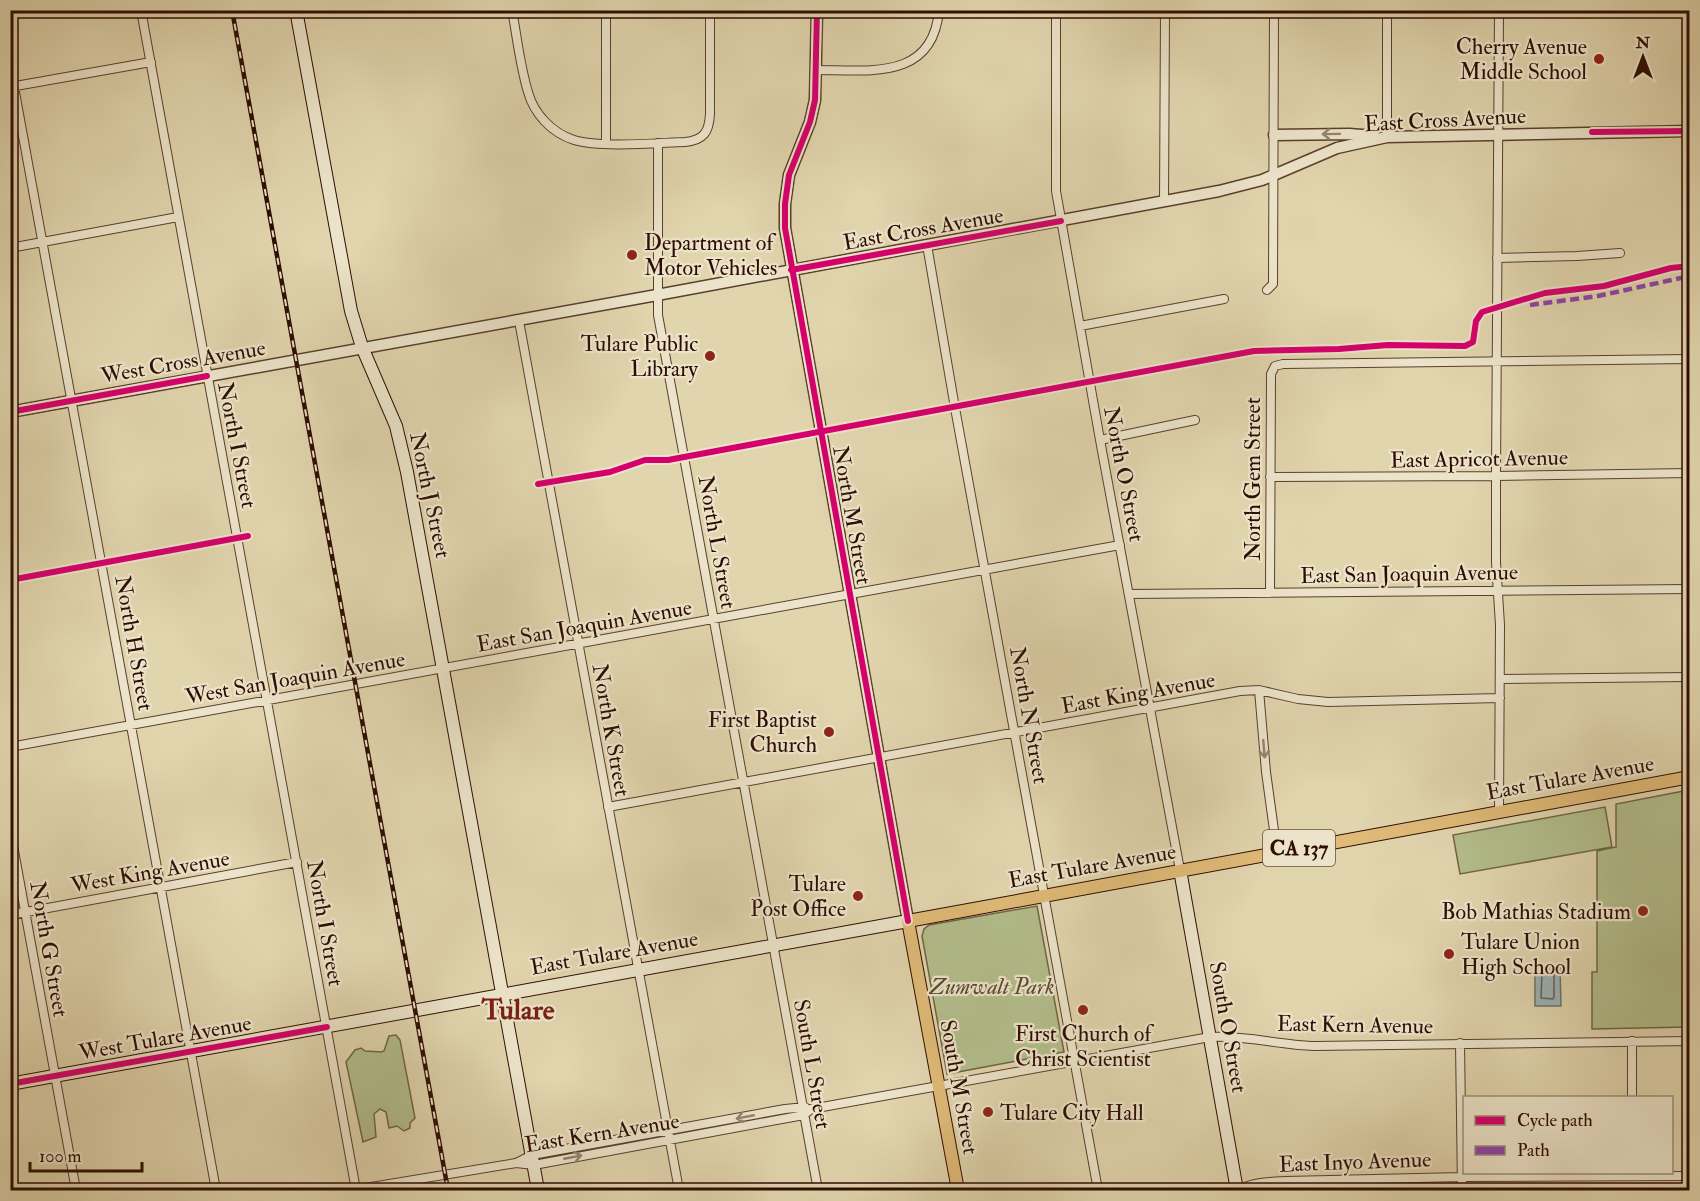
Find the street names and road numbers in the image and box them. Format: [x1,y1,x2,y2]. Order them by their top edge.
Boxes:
street label: East Cross Avenue [1363,102,1527,138]
street label: East Cross Avenue [841,201,1005,257]
street label: West Cross Avenue [98,334,268,390]
street label: North I Street [211,380,263,511]
street label: North Gem Street [1239,397,1267,561]
street label: North O Street [1097,404,1151,544]
street label: North J Street [403,430,457,561]
street label: East Apricot Avenue [1390,443,1568,476]
street label: North M Street [826,444,878,587]
street label: North L Street [692,473,743,611]
street label: East San Joaquin Avenue [1300,558,1518,590]
street label: North H Street [108,573,160,713]
street label: East San Joaquin Avenue [474,593,694,659]
street label: North N Street [1003,644,1055,786]
street label: West San Joaquin Avenue [182,645,407,711]
street label: North K Street [586,662,636,799]
street label: East King Avenue [1059,666,1217,720]
street label: East Tulare Avenue [1484,749,1656,807]
road number: CA 137 [1263,830,1335,866]
street label: East Tulare Avenue [1006,837,1178,895]
street label: West King Avenue [68,844,232,900]
street label: North I Street [300,858,350,989]
street label: North G Street [23,879,75,1019]
street label: East Tulare Avenue [528,924,700,982]
street label: South O Street [1203,959,1253,1095]
street label: South L Street [787,997,837,1131]
street label: West Tulare Avenue [76,1009,254,1067]
street label: East Kern Avenue [1277,1010,1433,1040]
street label: South M Street [933,1018,985,1157]
street label: East Kern Avenue [523,1107,682,1159]
street label: East Inyo Avenue [1278,1145,1432,1179]

